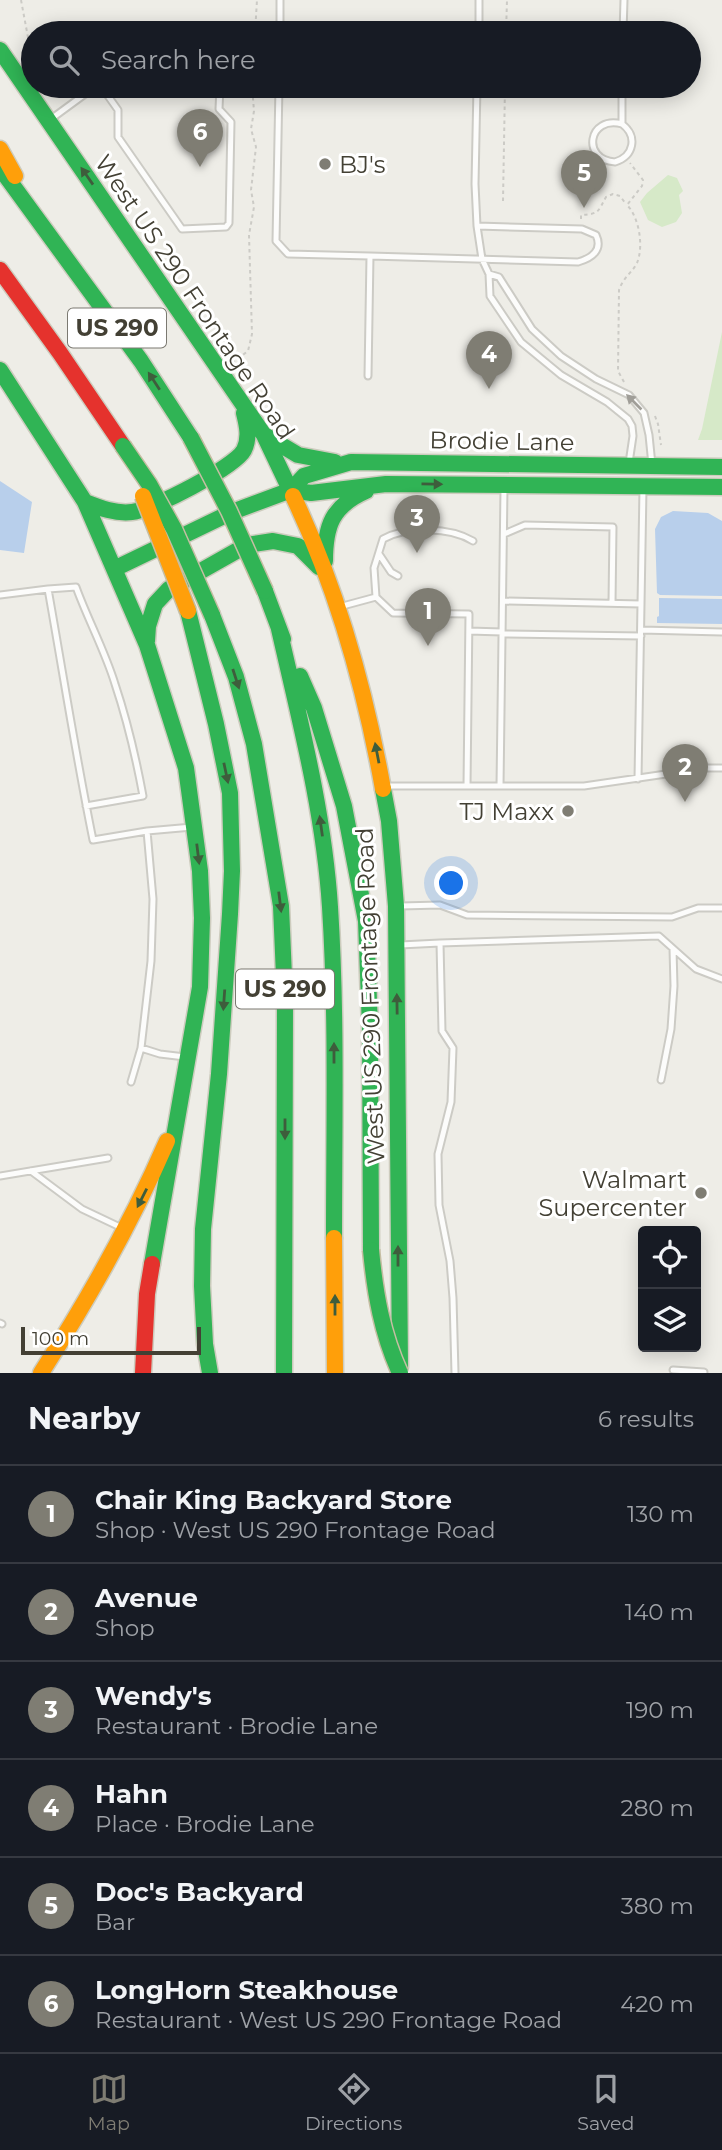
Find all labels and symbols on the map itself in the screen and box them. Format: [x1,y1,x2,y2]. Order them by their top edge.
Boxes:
pin: 6 [177,109,223,167]
street label: West US 290 Frontage Road [89,149,301,445]
place label: BJ's [339,150,386,179]
pin: 5 [561,150,607,208]
marker: BJ's [317,156,333,172]
one-way arrow [80,167,94,185]
road number: US 290 [68,308,166,348]
pin: 4 [466,331,512,389]
one-way arrow [147,371,160,391]
one-way arrow [626,394,643,411]
street label: Brodie Lane [429,425,575,457]
one-way arrow [421,478,443,490]
pin: 3 [394,495,440,553]
pin: 1 [405,588,451,646]
one-way arrow [231,669,241,690]
one-way arrow [371,742,382,764]
pin: 2 [662,744,708,802]
one-way arrow [220,762,231,784]
place label: TJ Maxx [459,797,554,826]
marker: TJ Maxx [560,803,576,819]
one-way arrow [315,815,326,837]
street label: West US 290 Frontage Road [350,827,390,1165]
one-way arrow [192,843,203,865]
your location [434,866,468,900]
one-way arrow [275,891,286,913]
road number: US 290 [236,970,334,1008]
one-way arrow [218,989,229,1011]
one-way arrow [391,993,403,1015]
one-way arrow [328,1042,340,1064]
one-way arrow [279,1118,291,1140]
place label: Walmart Supercenter [539,1165,687,1222]
marker: Walmart Supercenter [693,1185,709,1201]
one-way arrow [136,1188,148,1208]
one-way arrow [392,1245,404,1267]
one-way arrow [329,1294,341,1316]
scale bar [21,1324,201,1356]

